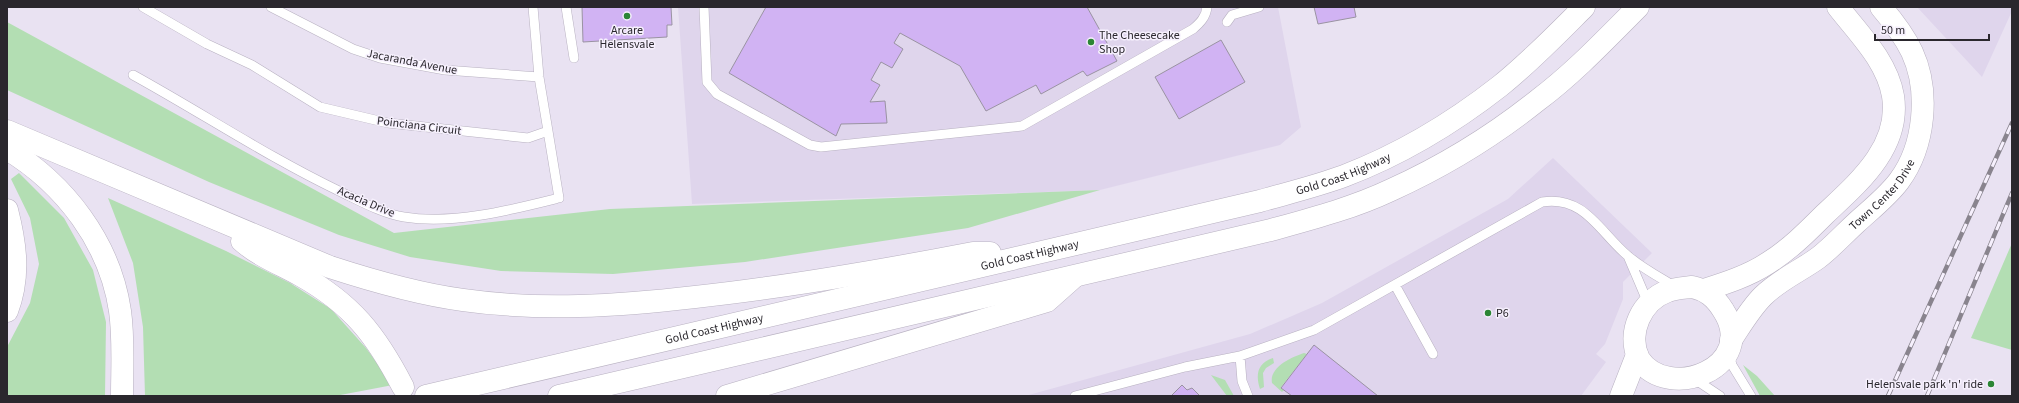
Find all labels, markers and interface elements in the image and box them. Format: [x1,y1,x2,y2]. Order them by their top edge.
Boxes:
marker: Arcare Helensvale [622,11,632,21]
scale bar [1875,16,1989,42]
place label: Arcare Helensvale [600,22,654,53]
text: 50 m [1881,22,1905,39]
place label: The Cheesecake Shop [1099,27,1180,58]
marker: The Cheesecake Shop [1086,37,1096,47]
street label: Jacaranda Avenue [365,45,459,79]
street label: Poinciana Circuit [376,112,462,140]
street label: Gold Coast Highway [1294,148,1394,199]
street label: Town Center Drive [1845,156,1919,234]
street label: Acacia Drive [335,182,397,222]
street label: Gold Coast Highway [979,235,1081,275]
place label: P6 [1496,305,1509,322]
marker: P6 [1483,308,1493,318]
street label: Gold Coast Highway [664,309,765,348]
place label: Helensvale park 'n' ride [1866,376,1983,393]
marker: Helensvale park 'n' ride [1986,379,1996,389]

